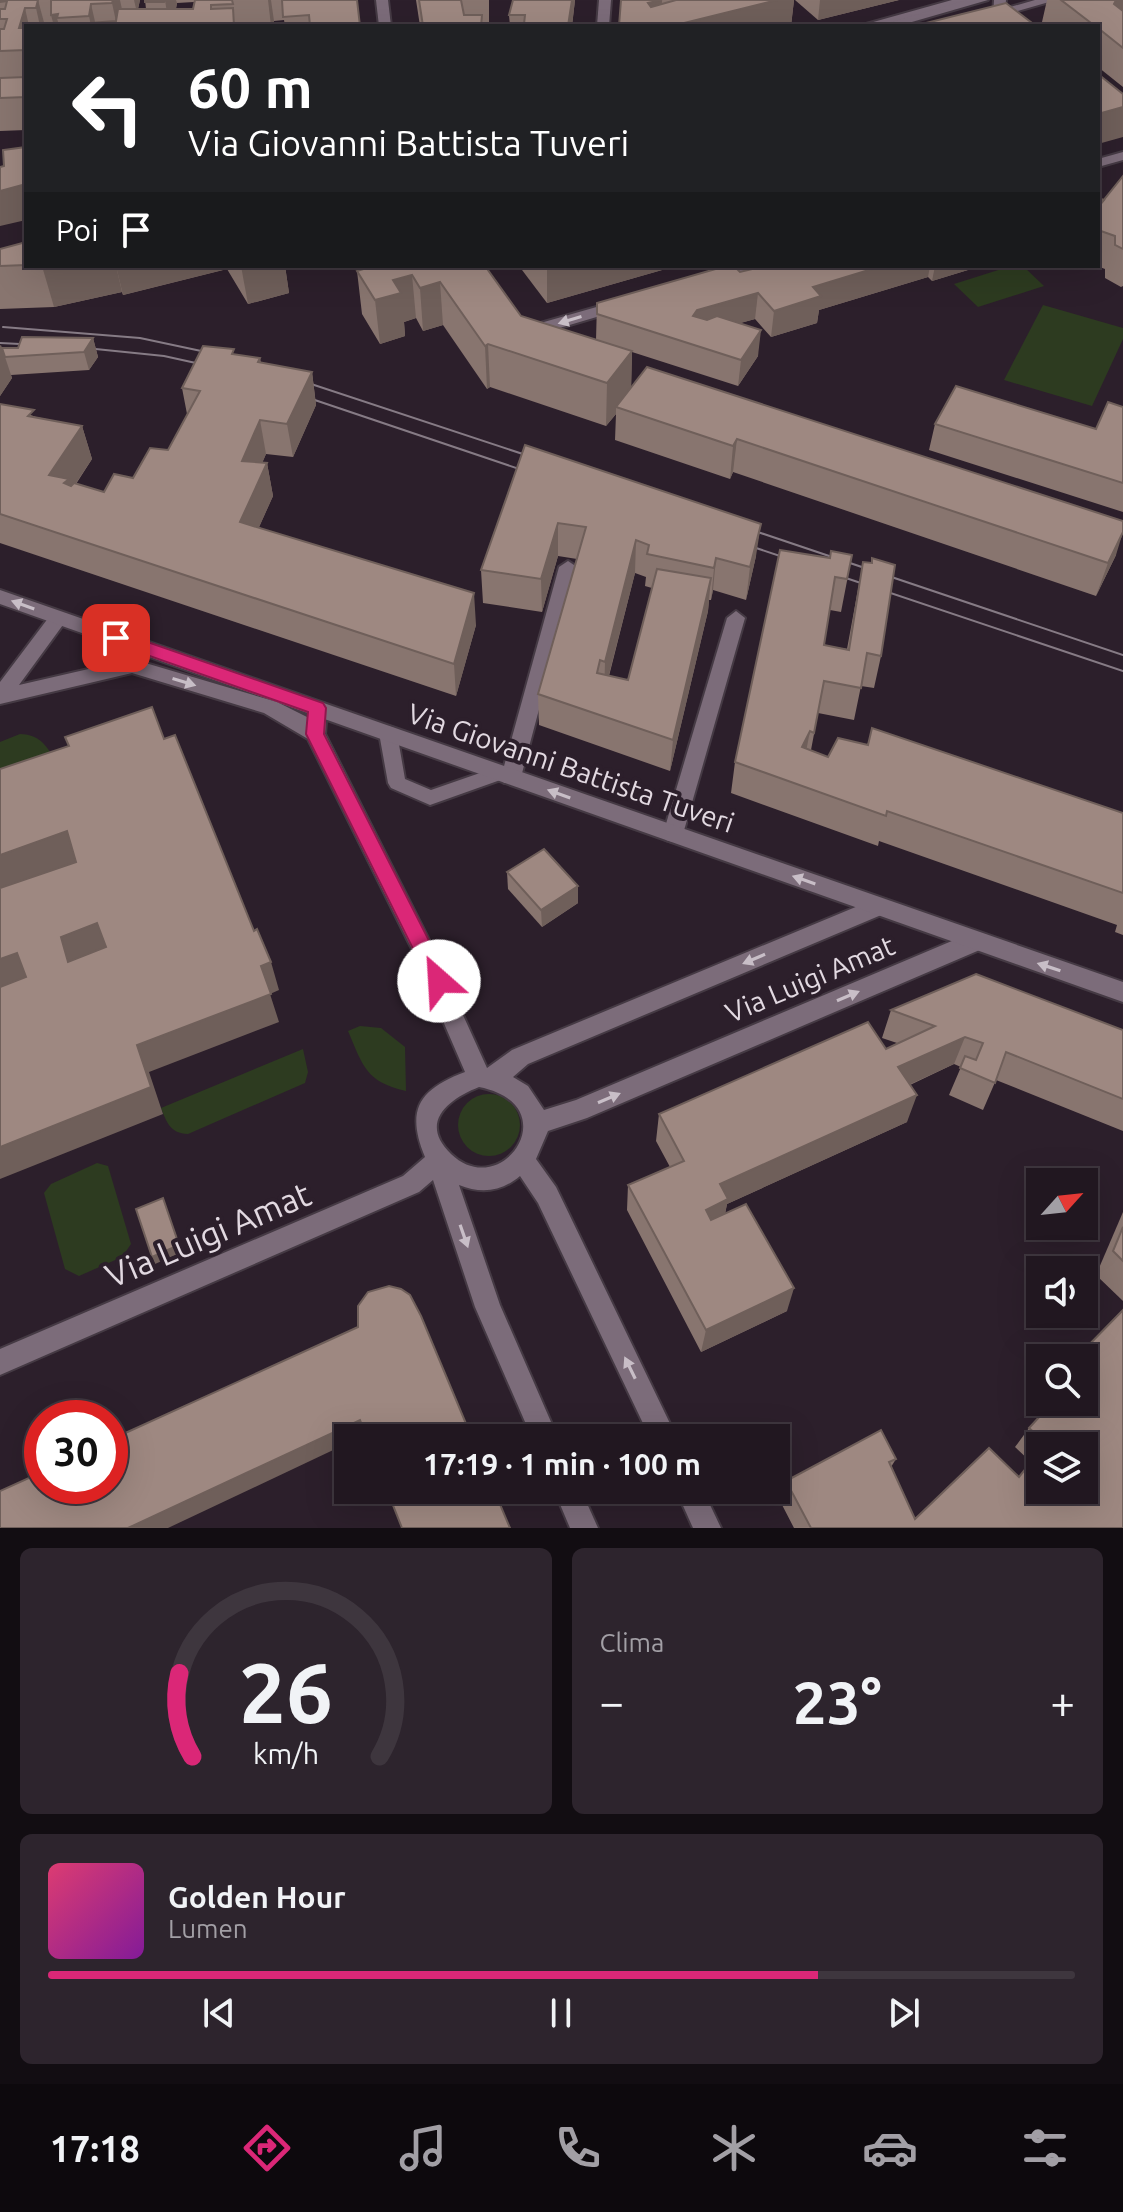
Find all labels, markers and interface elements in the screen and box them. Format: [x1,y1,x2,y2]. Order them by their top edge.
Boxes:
icon: left [56,56,160,160]
text: 60 m [188,56,313,119]
text: Via Giovanni Battista Tuveri [188,122,629,163]
icon: arrive [114,208,158,252]
text: Poi [56,213,98,247]
one-way arrow [557,314,581,327]
one-way arrow [11,598,35,611]
pin [82,604,150,672]
icon: arrive [94,616,138,660]
one-way arrow [172,676,196,689]
street label: Via Giovanni Battista Tuveri [404,697,739,838]
one-way arrow [547,787,571,799]
one-way arrow [792,874,816,886]
street label: Via Luigi Amat [721,929,899,1028]
position arrow [397,939,481,1023]
one-way arrow [742,952,766,965]
one-way arrow [1037,961,1061,973]
one-way arrow [836,989,860,1002]
one-way arrow [597,1091,621,1104]
north arrow [1026,1168,1098,1240]
map controls [1026,1168,1098,1504]
street label: Via Luigi Amat [99,1174,316,1294]
one-way arrow [459,1224,471,1248]
button: sound [1026,1256,1098,1328]
button: search [1026,1344,1098,1416]
one-way arrow [623,1356,637,1379]
speed limit sign: 30 [24,1400,128,1504]
button: layers [1026,1432,1098,1504]
text: 17:19 · 1 min · 100 m [423,1447,701,1481]
text: Clima [600,1628,664,1657]
text: 26 [239,1645,333,1739]
text: 23° [793,1668,882,1735]
text: − [600,1677,624,1726]
text: + [1050,1677,1075,1726]
text: km/h [253,1737,319,1769]
text: Golden Hour [168,1880,346,1914]
text: Lumen [168,1914,248,1943]
icon: previous [197,1991,241,2035]
icon: pause [539,1991,583,2035]
icon: next [882,1991,926,2035]
icon: directions [239,2120,295,2176]
icon: music [395,2120,451,2176]
icon: phone [550,2120,606,2176]
icon: climate [706,2120,762,2176]
icon: car [862,2120,918,2176]
icon: filters [1017,2120,1073,2176]
text: 17:18 [50,2128,140,2169]

